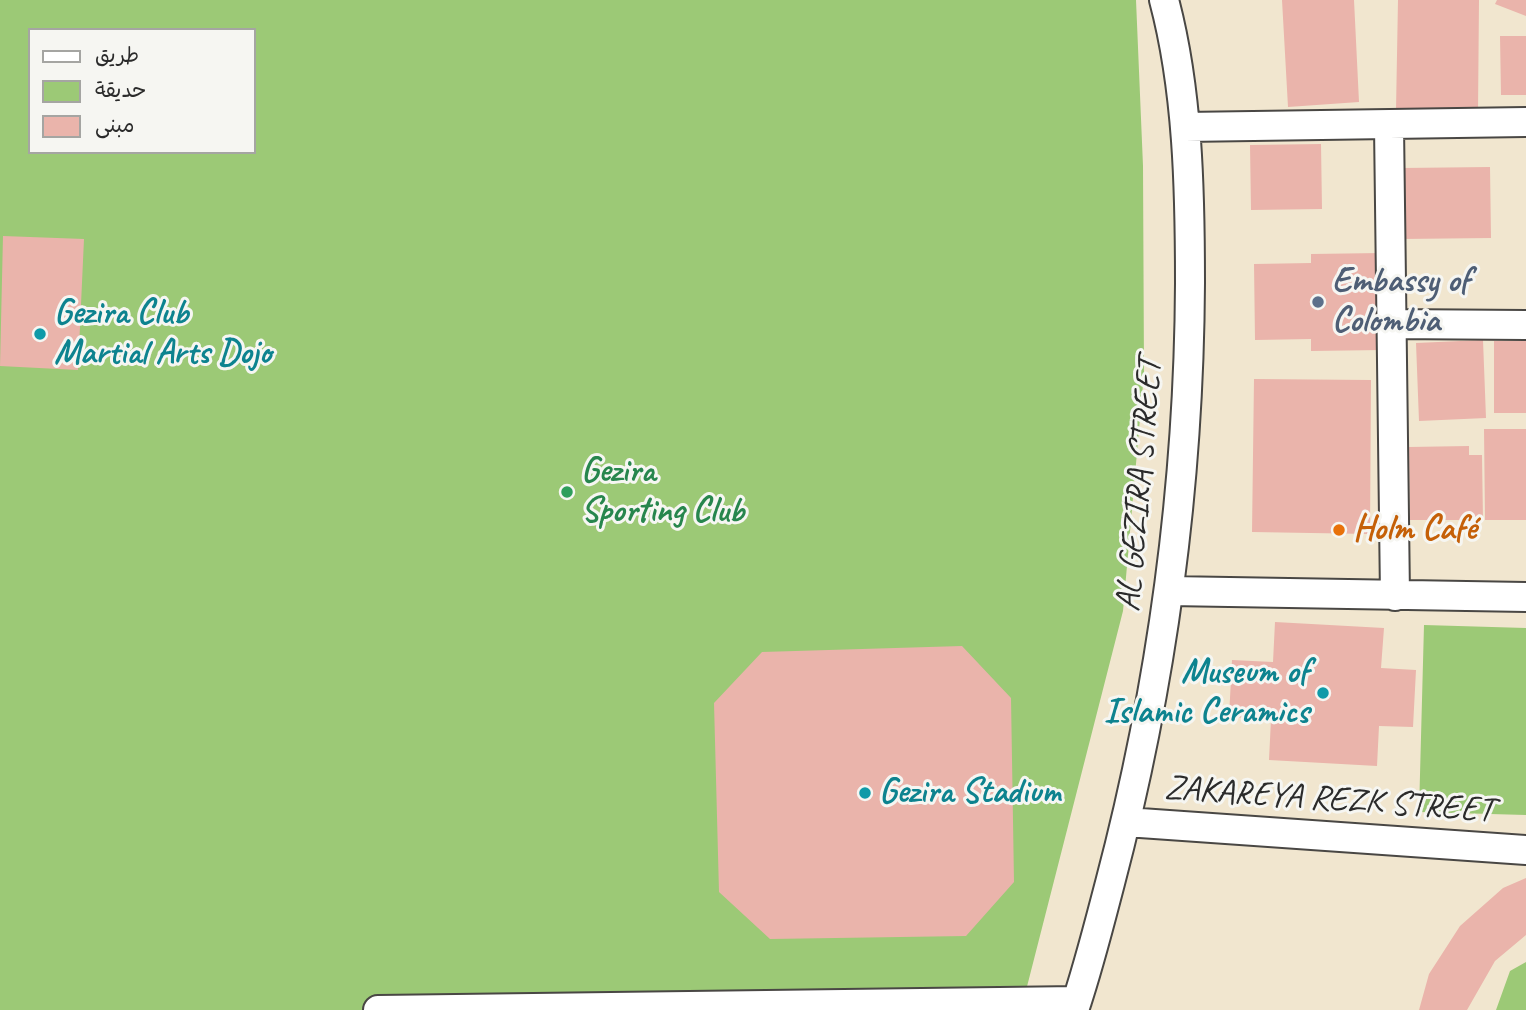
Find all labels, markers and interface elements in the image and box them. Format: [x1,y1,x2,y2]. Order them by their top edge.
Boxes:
legend [28,28,256,154]
text: طريق [95,42,139,68]
text: حديقة [95,77,146,103]
text: مبنى [95,112,134,138]
place label: Embassy of Colombia [1332,261,1470,343]
place label: Gezira Club Martial Arts Dojo [54,293,271,375]
marker: Embassy of Colombia [1310,294,1326,310]
marker: Gezira Club Martial Arts Dojo [32,326,48,342]
street label: AL GEZIRA STREET [1108,357,1172,613]
place label: Gezira Sporting Club [581,451,744,533]
marker: Gezira Sporting Club [559,484,575,500]
place label: Holm Café [1353,509,1476,551]
marker: Holm Café [1331,522,1347,538]
place label: Museum of Islamic Ceramics [1104,652,1309,734]
marker: Museum of Islamic Ceramics [1315,685,1331,701]
street label: ZAKAREYA REZK STREET [1163,768,1495,832]
place label: Gezira Stadium [879,772,1061,814]
marker: Gezira Stadium [857,785,873,801]

